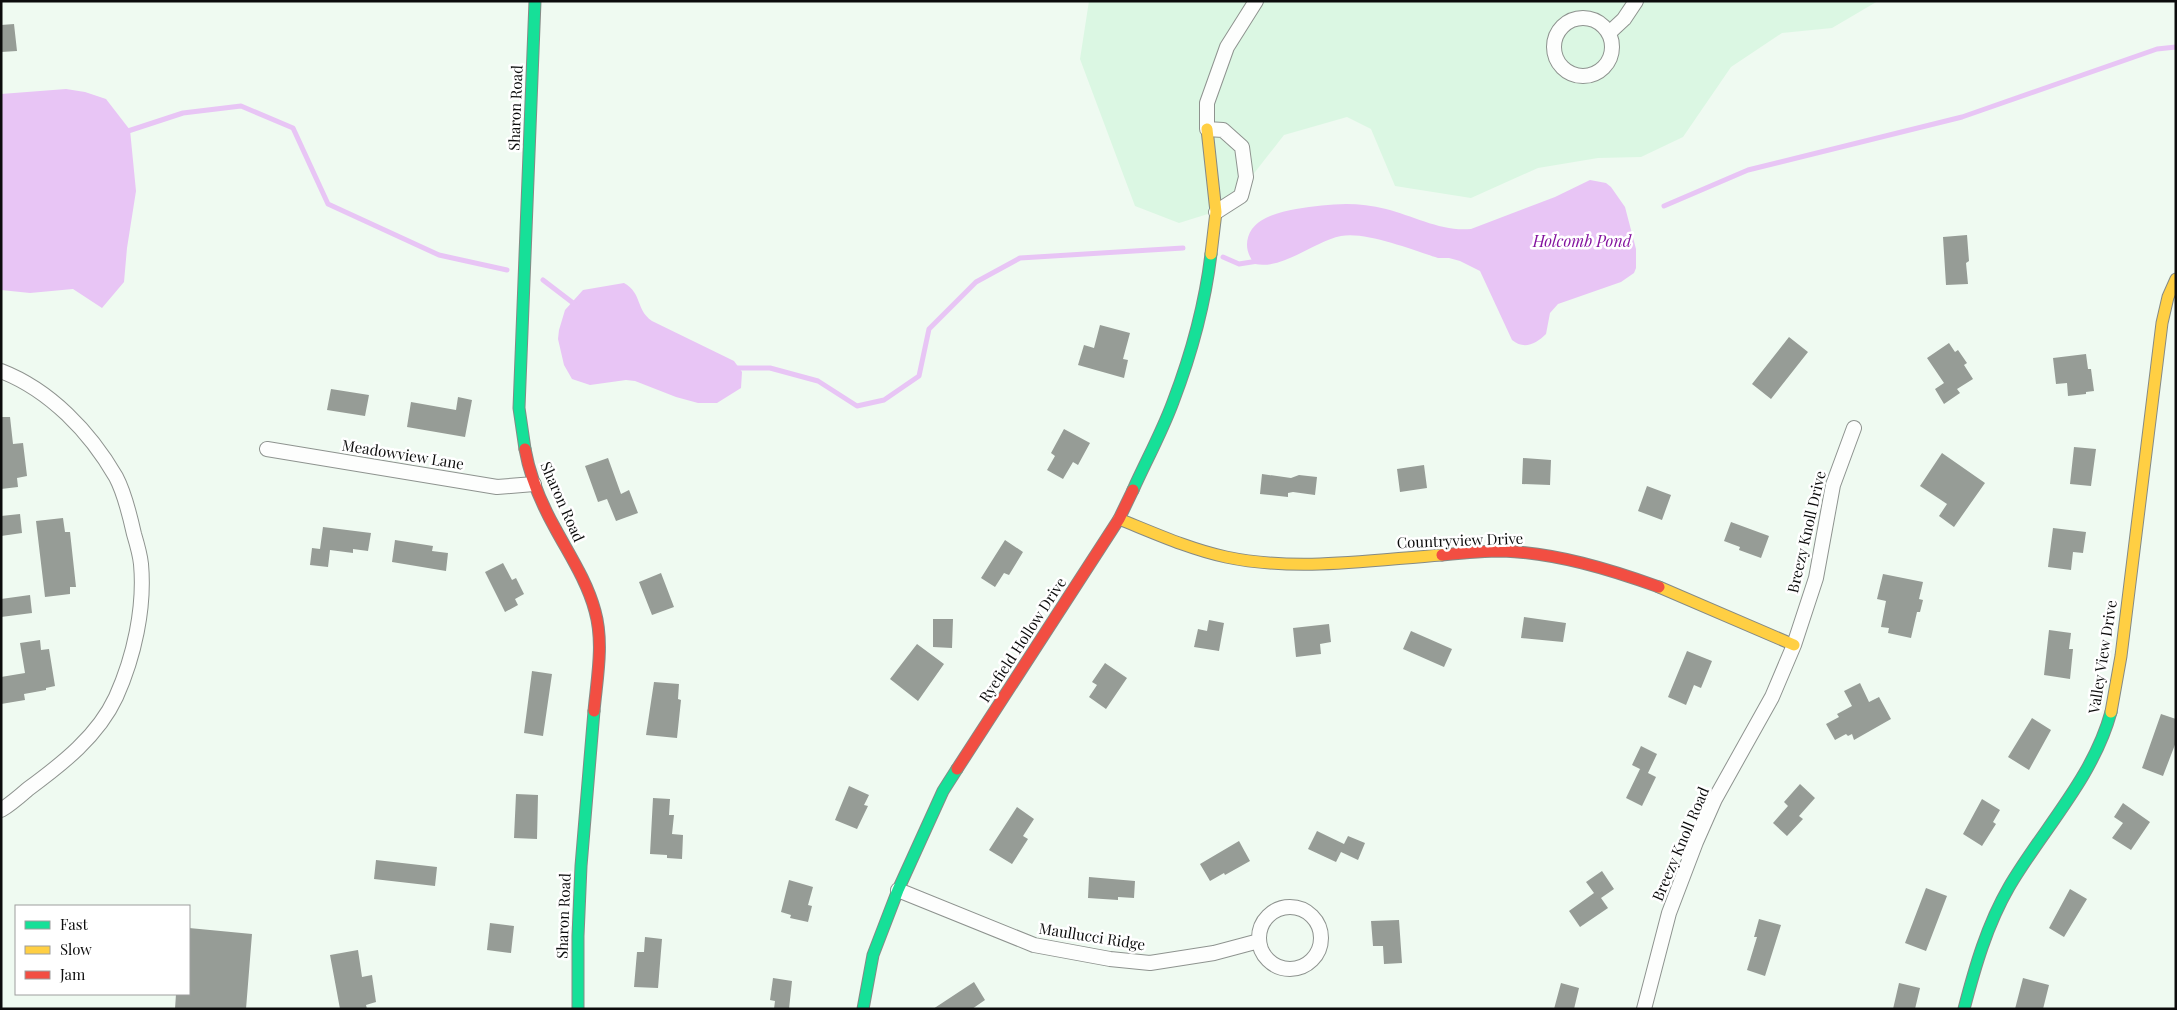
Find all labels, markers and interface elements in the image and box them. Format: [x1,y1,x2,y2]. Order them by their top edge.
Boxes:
street label: Sharon Road [504,64,527,151]
water label: Holcomb Pond [1532,230,1633,251]
street label: Meadowview Lane [341,434,466,474]
street label: Sharon Road [536,458,590,545]
street label: Breezy Knoll Drive [1782,469,1830,595]
street label: Countryview Drive [1396,528,1524,552]
street label: Ryefield Hollow Drive [974,573,1070,706]
street label: Valley View Drive [2083,599,2121,716]
street label: Breezy Knoll Road [1647,783,1713,904]
street label: Sharon Road [552,872,575,959]
legend [15,905,190,995]
text: Fast [60,914,89,934]
street label: Maullucci Ridge [1038,918,1147,954]
text: Slow [60,939,92,959]
text: Jam [59,964,86,984]

